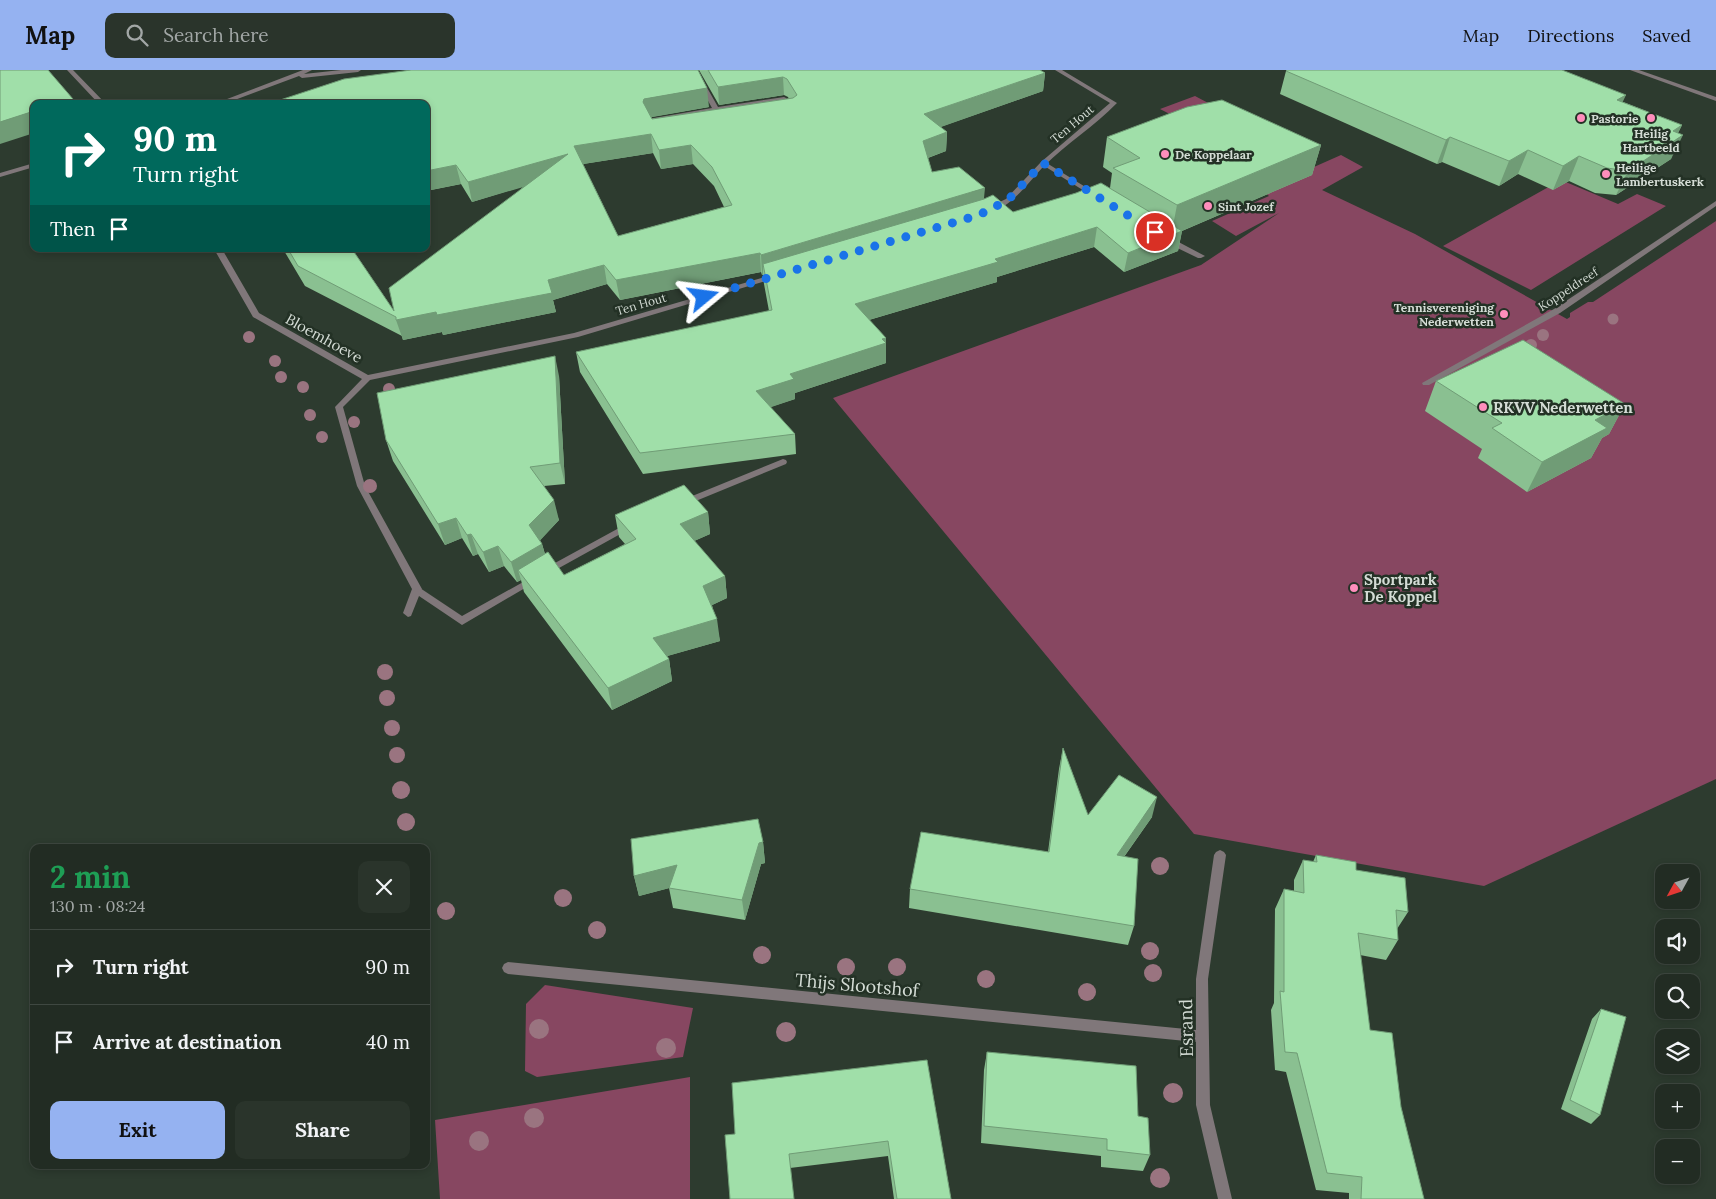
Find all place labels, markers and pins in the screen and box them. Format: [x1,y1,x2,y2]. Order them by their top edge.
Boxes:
place label: Pastorie [1591,111,1639,126]
marker: Pastorie [1575,112,1587,124]
marker: Heilig Hartbeeld [1645,112,1657,124]
place label: Heilig Hartbeeld [1622,126,1680,155]
place label: De Koppelaar [1175,147,1252,162]
marker: De Koppelaar [1159,148,1171,160]
place label: Heilige Lambertuskerk [1616,160,1704,189]
marker: Heilige Lambertuskerk [1600,168,1612,180]
place label: Sint Jozef [1218,199,1275,214]
marker: Sint Jozef [1202,200,1214,212]
pin [1134,211,1176,253]
place label: Tennisvereniging Nederwetten [1394,300,1495,329]
marker: Tennisvereniging Nederwetten [1498,308,1510,320]
place label: RKVV Nederwetten [1493,398,1633,417]
marker: RKVV Nederwetten [1477,401,1489,413]
place label: Sportpark De Koppel [1364,570,1437,606]
marker: Sportpark De Koppel [1348,582,1360,594]

